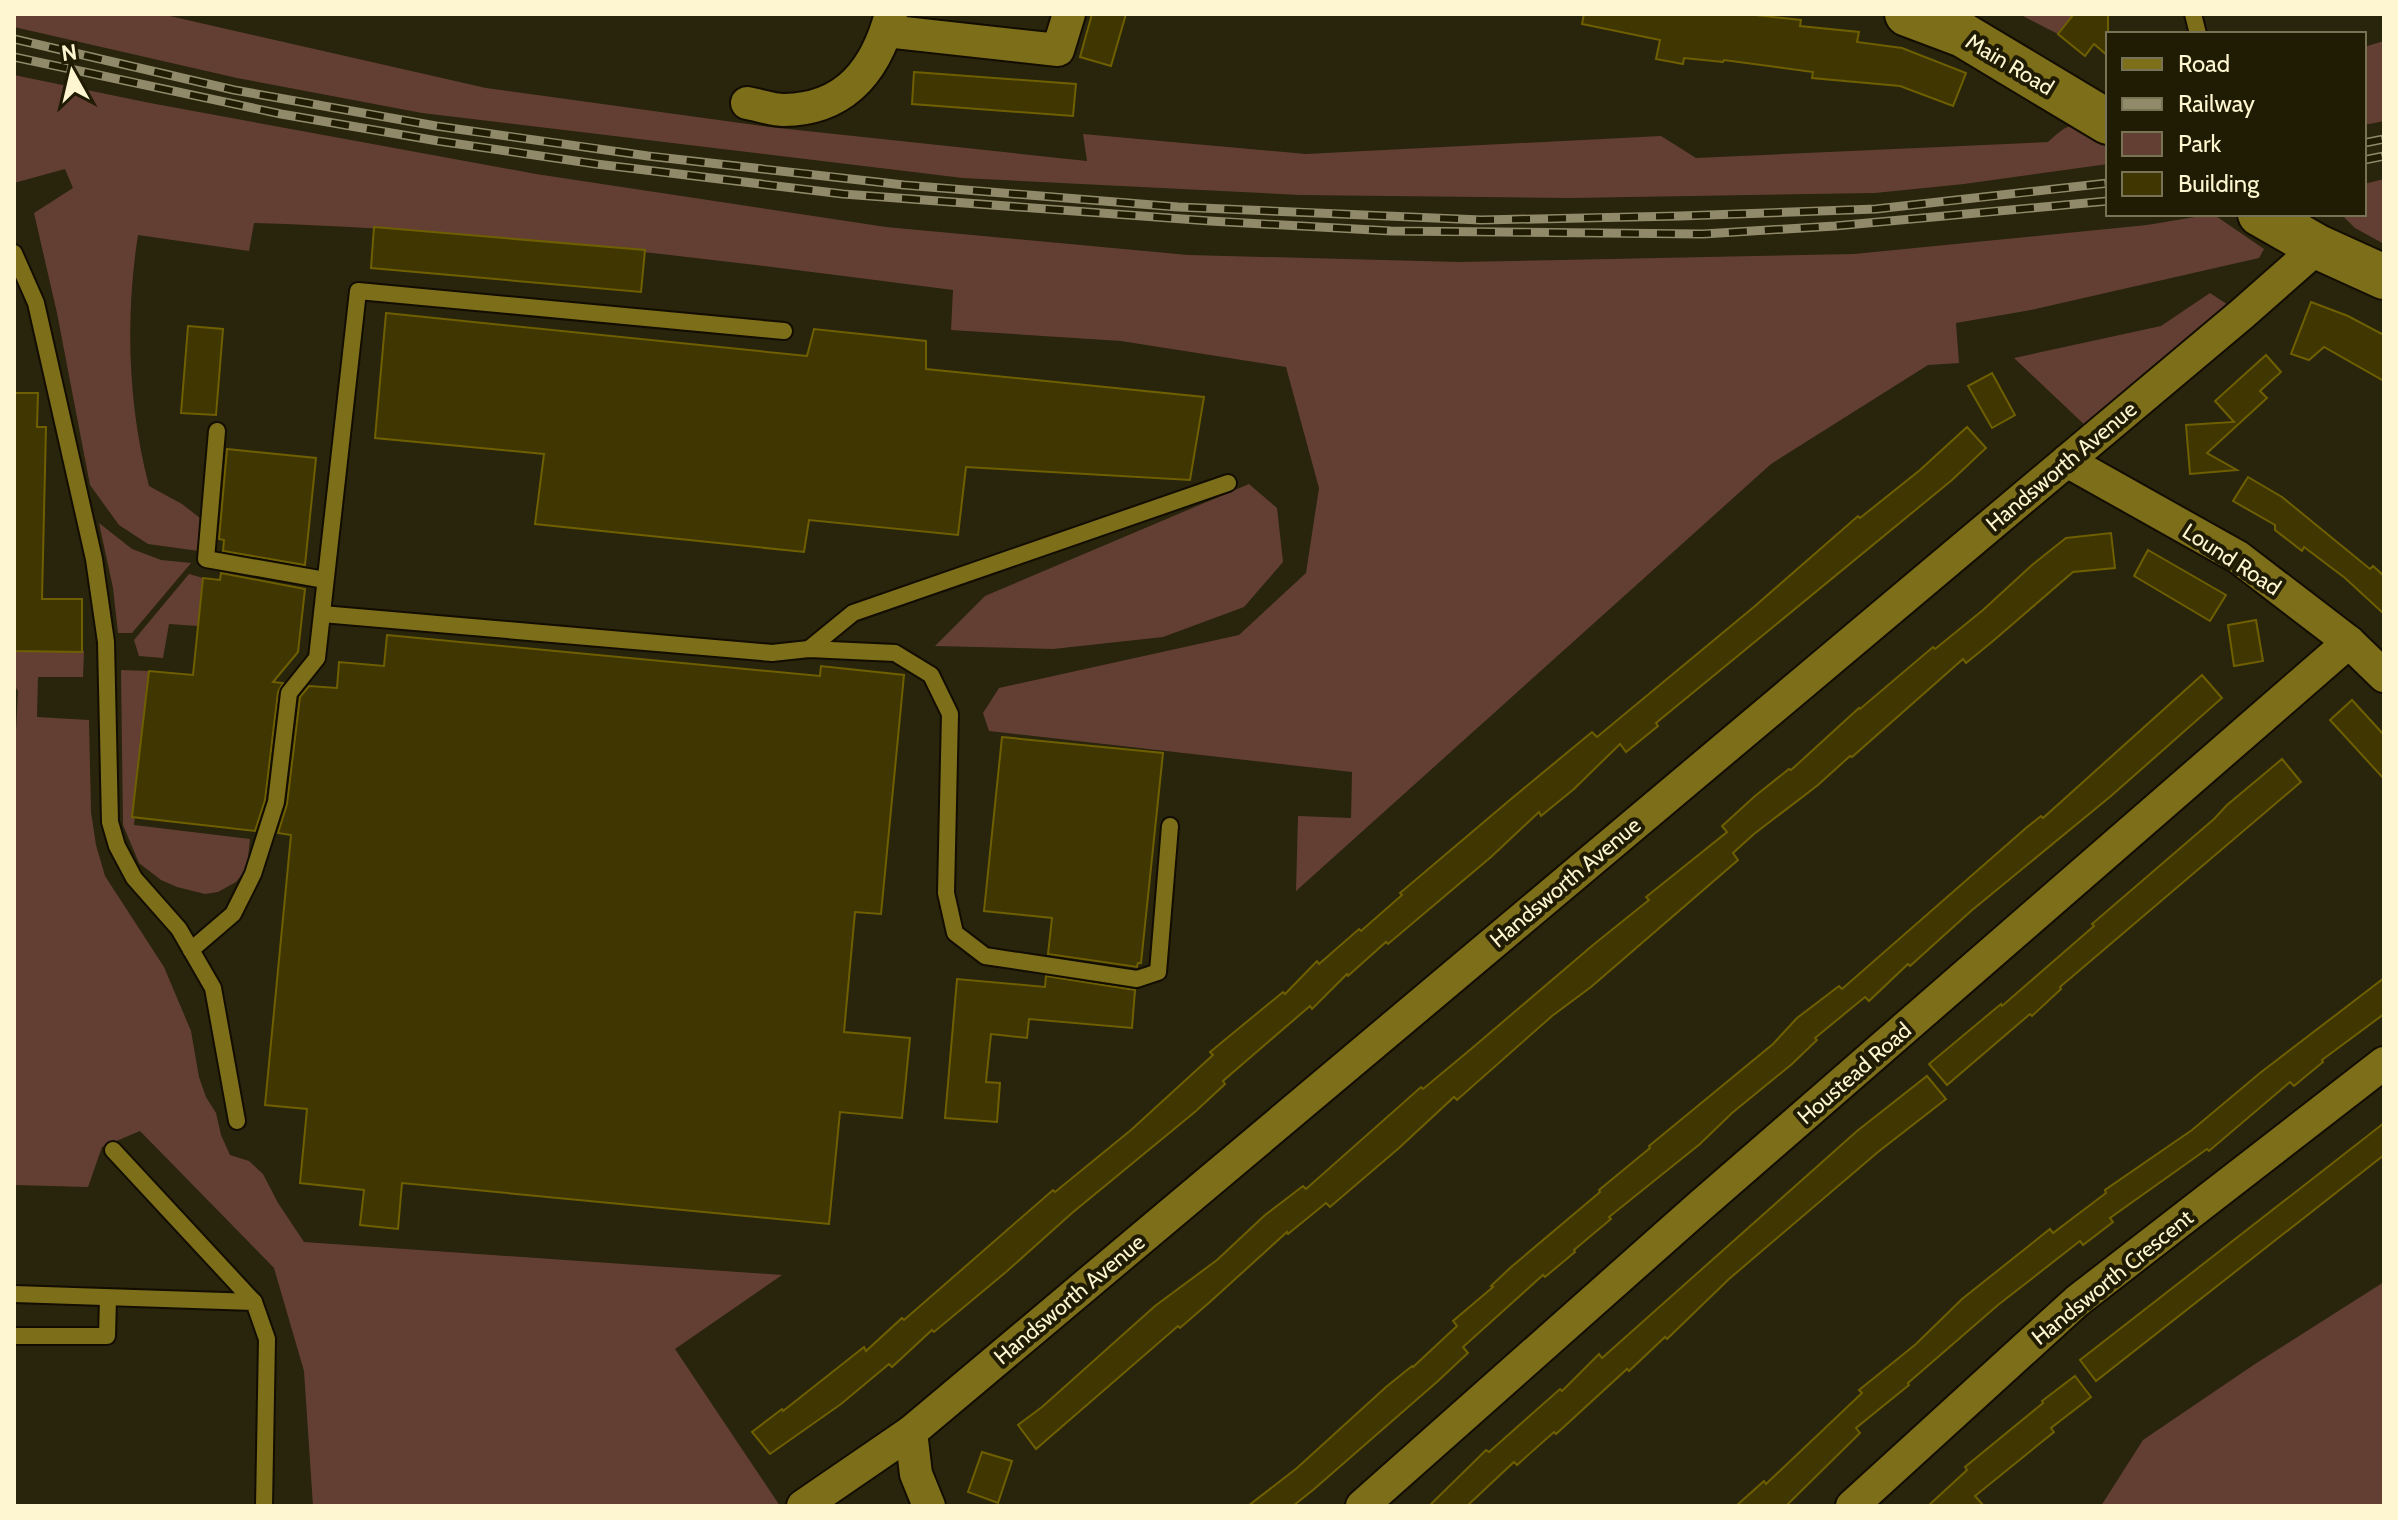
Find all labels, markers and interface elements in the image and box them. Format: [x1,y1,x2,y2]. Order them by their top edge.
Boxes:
street label: Main Road [1961,28,2059,101]
north arrow [32,32,112,112]
legend [2106,32,2366,216]
text: N [60,38,79,67]
text: Road [2178,49,2230,78]
text: Railway [2178,89,2255,118]
text: Park [2178,129,2221,158]
text: Building [2178,169,2260,198]
street label: Handsworth Avenue [1980,395,2142,537]
street label: Lound Road [2178,518,2286,601]
street label: Handsworth Avenue [1484,811,1646,953]
street label: Houstead Road [1792,1017,1917,1130]
street label: Handsworth Crescent [2026,1204,2199,1351]
street label: Handsworth Avenue [988,1228,1150,1370]

